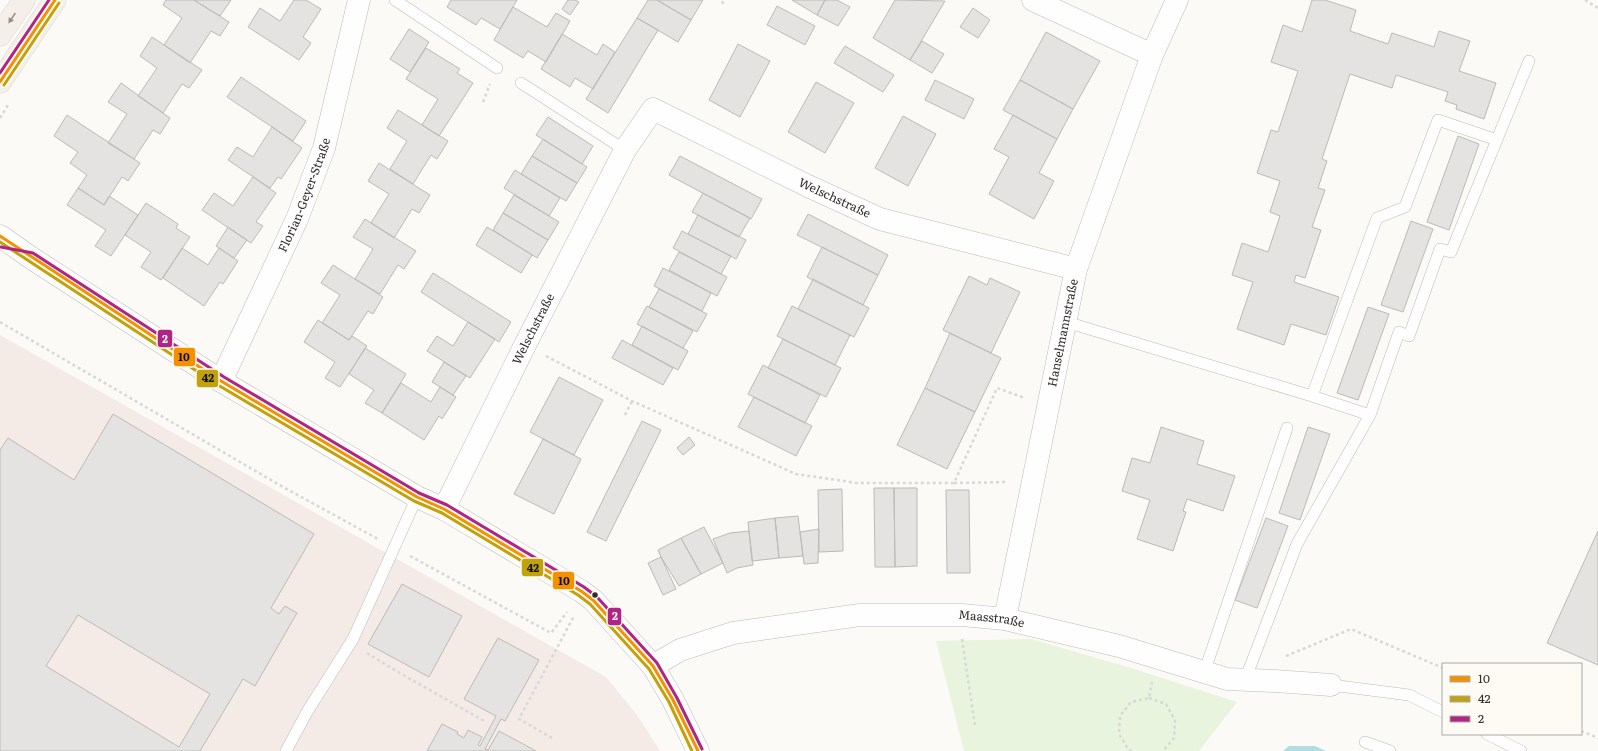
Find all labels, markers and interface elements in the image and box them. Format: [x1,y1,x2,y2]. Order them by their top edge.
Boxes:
one-way arrow [8,13,16,23]
street label: Florian-Geyer-Straße [273,136,334,255]
street label: Welschstraße [796,173,874,222]
street label: Hanselmannstraße [1042,277,1082,388]
street label: Welschstraße [507,290,558,367]
line badge: 2 [157,329,173,348]
text: 2 [162,330,168,346]
line badge: 10 [173,347,196,367]
text: 10 [178,348,190,364]
line badge: 42 [196,369,219,388]
text: 42 [202,369,214,385]
line badge: 42 [521,558,544,577]
text: 42 [527,559,539,575]
line badge: 10 [552,571,575,590]
text: 10 [558,572,570,588]
unlabelled marker [590,590,600,600]
street label: Maasstraße [958,605,1027,631]
line badge: 2 [607,607,622,626]
text: 2 [612,607,618,623]
legend [1442,663,1582,735]
text: 10 [1478,669,1490,687]
text: 42 [1478,689,1491,707]
text: 2 [1478,709,1484,727]

